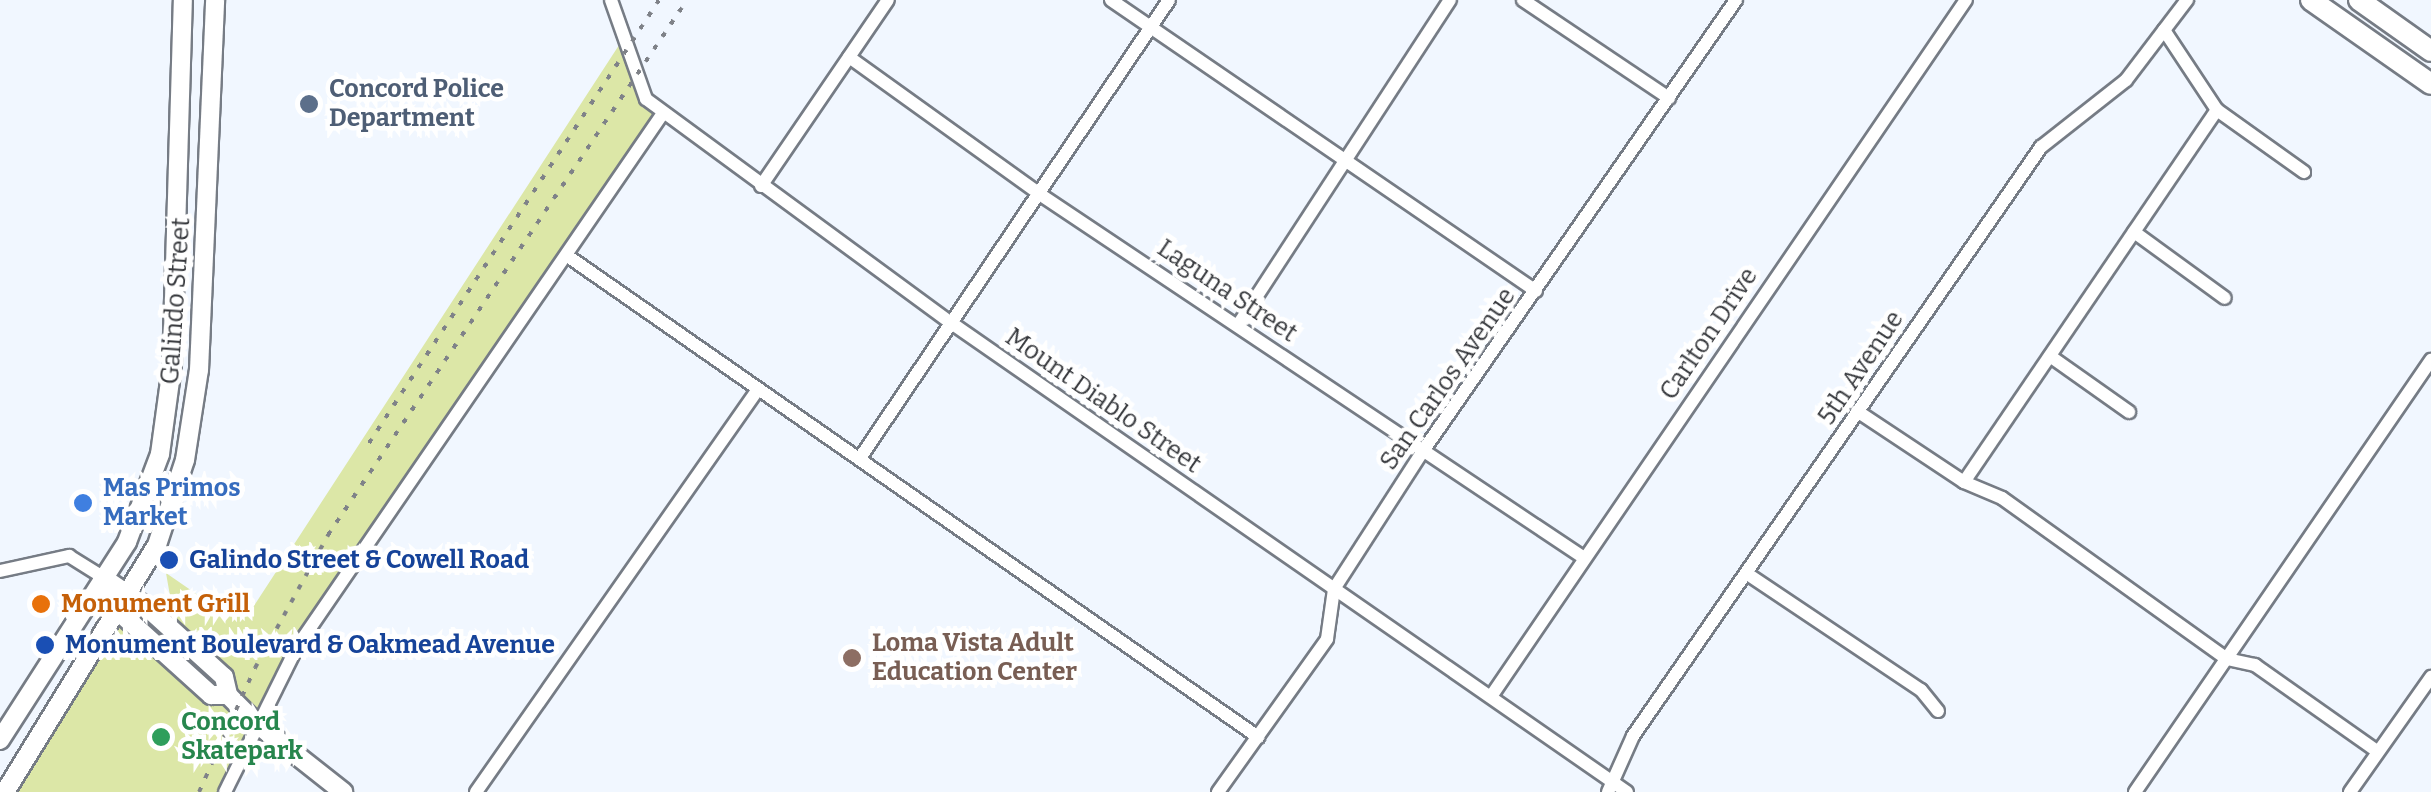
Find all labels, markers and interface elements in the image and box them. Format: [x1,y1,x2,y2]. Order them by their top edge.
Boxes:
place label: Concord Police Department [329,75,504,134]
marker: Concord Police Department [298,93,320,115]
street label: Galindo Street [155,217,197,385]
street label: Laguna Street [1152,233,1302,349]
street label: Carlton Drive [1654,262,1764,406]
street label: San Carlos Avenue [1374,282,1522,476]
street label: 5th Avenue [1812,305,1910,431]
street label: Mount Diablo Street [1000,322,1206,480]
place label: Mas Primos Market [103,474,241,533]
marker: Mas Primos Market [72,492,94,514]
place label: Galindo Street & Cowell Road [189,545,529,575]
marker: Galindo Street & Cowell Road [158,549,180,571]
place label: Monument Grill [61,589,250,619]
marker: Monument Grill [30,593,52,615]
place label: Loma Vista Adult Education Center [872,629,1077,688]
place label: Monument Boulevard & Oakmead Avenue [65,630,555,660]
marker: Monument Boulevard & Oakmead Avenue [34,634,56,656]
marker: Loma Vista Adult Education Center [841,647,863,669]
place label: Concord Skatepark [181,708,303,767]
marker: Concord Skatepark [150,726,172,748]

